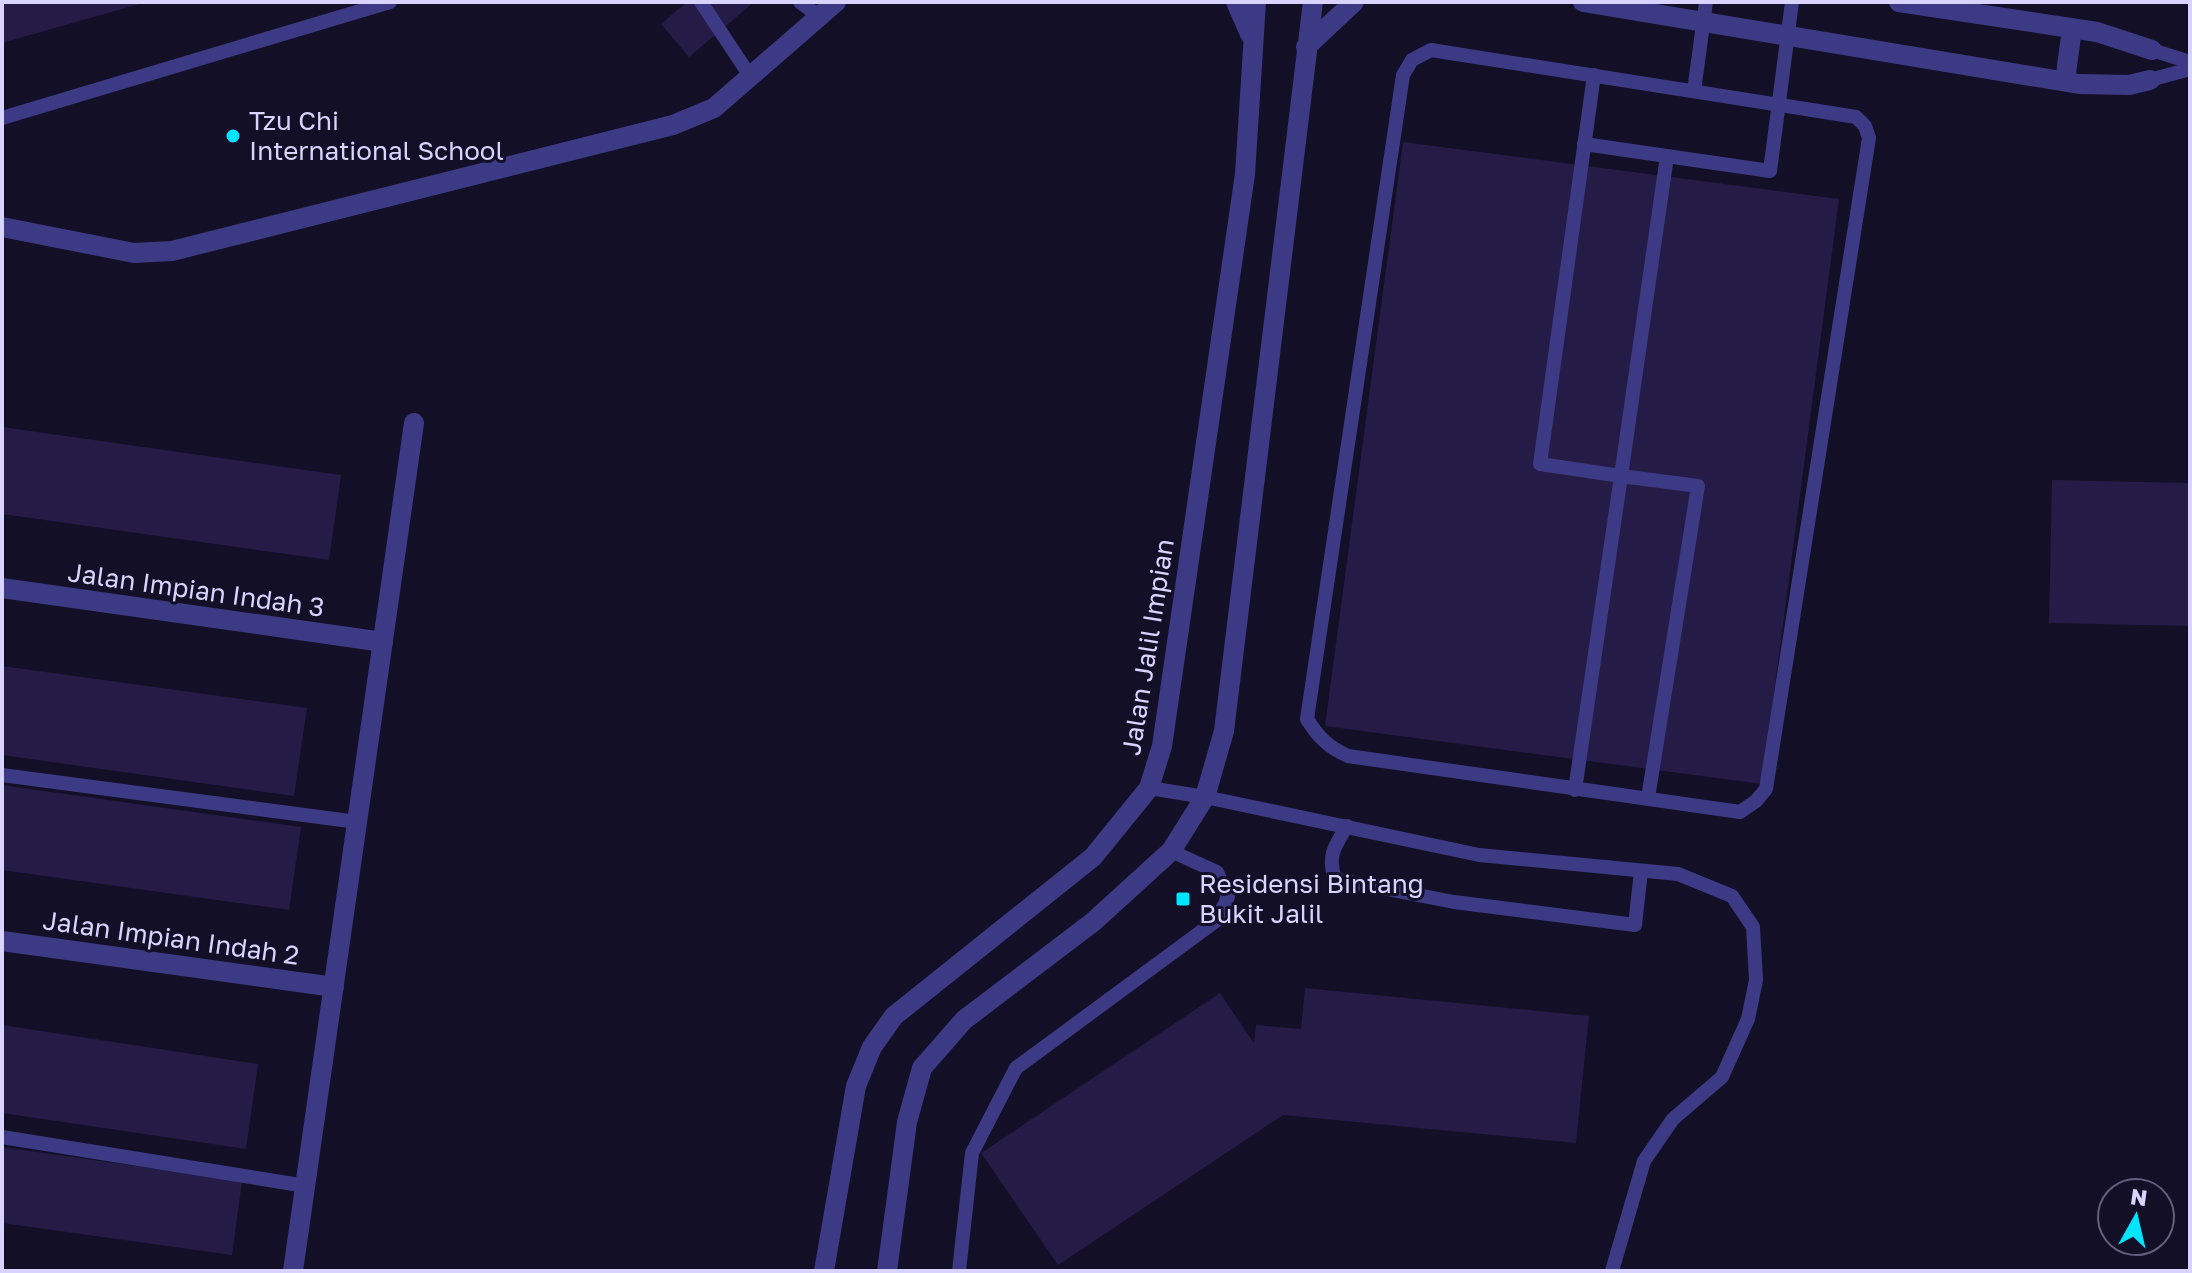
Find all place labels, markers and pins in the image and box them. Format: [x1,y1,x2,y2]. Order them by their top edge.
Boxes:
place label: Tzu Chi International School [249,105,504,166]
marker: Tzu Chi International School [224,127,242,145]
place label: Residensi Bintang Bukit Jalil [1199,868,1424,929]
marker: Residensi Bintang Bukit Jalil [1174,890,1192,908]

